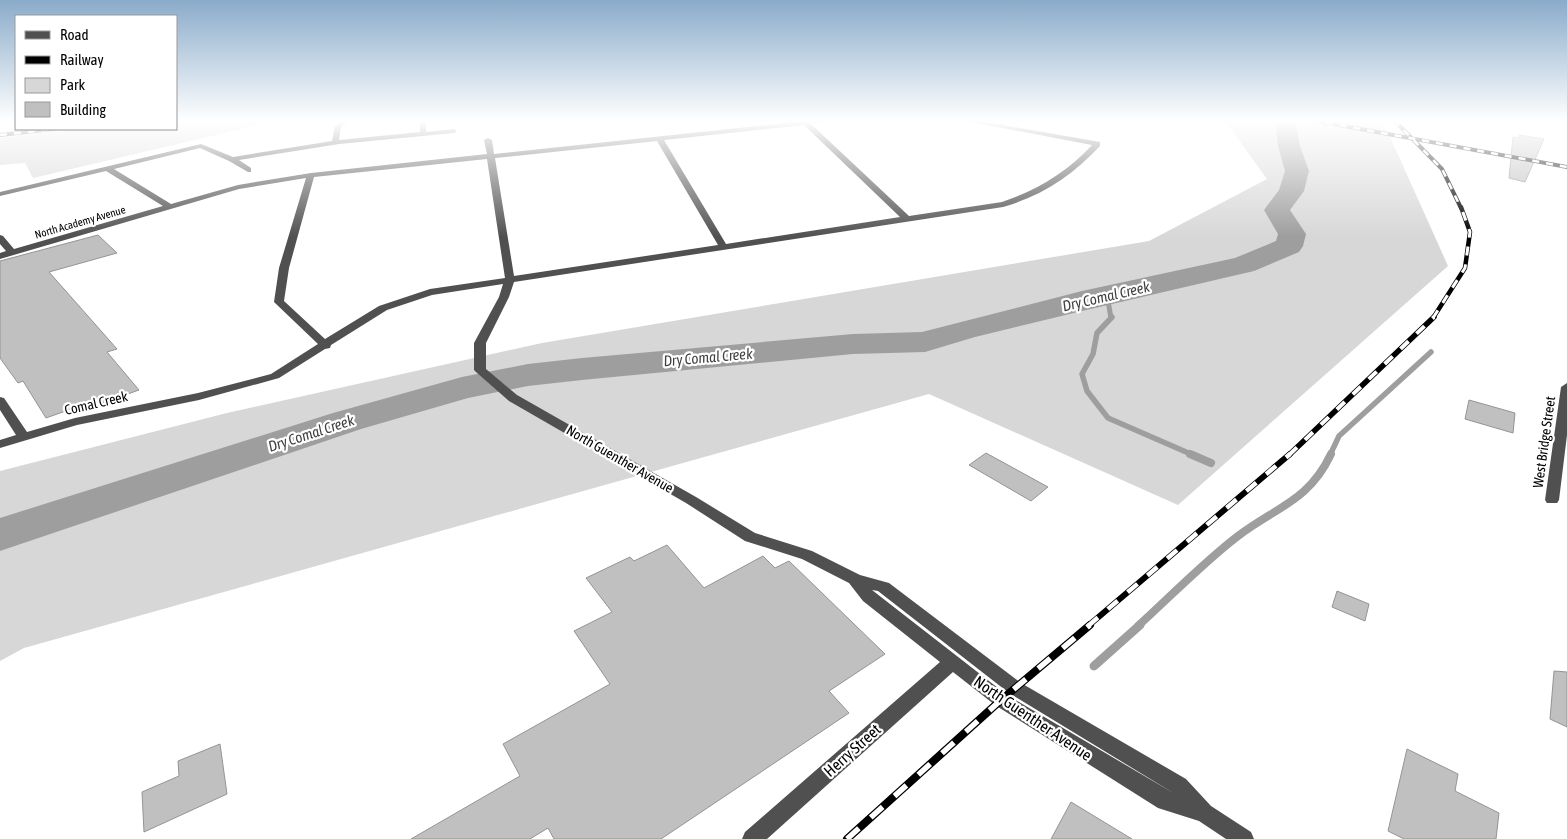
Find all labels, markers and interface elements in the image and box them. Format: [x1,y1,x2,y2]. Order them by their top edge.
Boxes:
legend [15,15,178,130]
text: Road [60,26,89,43]
text: Railway [60,51,104,68]
text: Park [60,76,85,93]
text: Building [60,101,106,118]
street label: North Academy Avenue [33,203,127,241]
water label: Dry Comal Creek [1061,278,1152,314]
water label: Dry Comal Creek [663,345,754,369]
street label: Comal Creek [63,388,129,418]
street label: West Bridge Street [1530,395,1558,489]
water label: Dry Comal Creek [266,411,356,455]
street label: North Guenther Avenue [564,422,676,496]
street label: North Guenther Avenue [971,672,1095,764]
street label: Herry Street [820,720,885,781]

